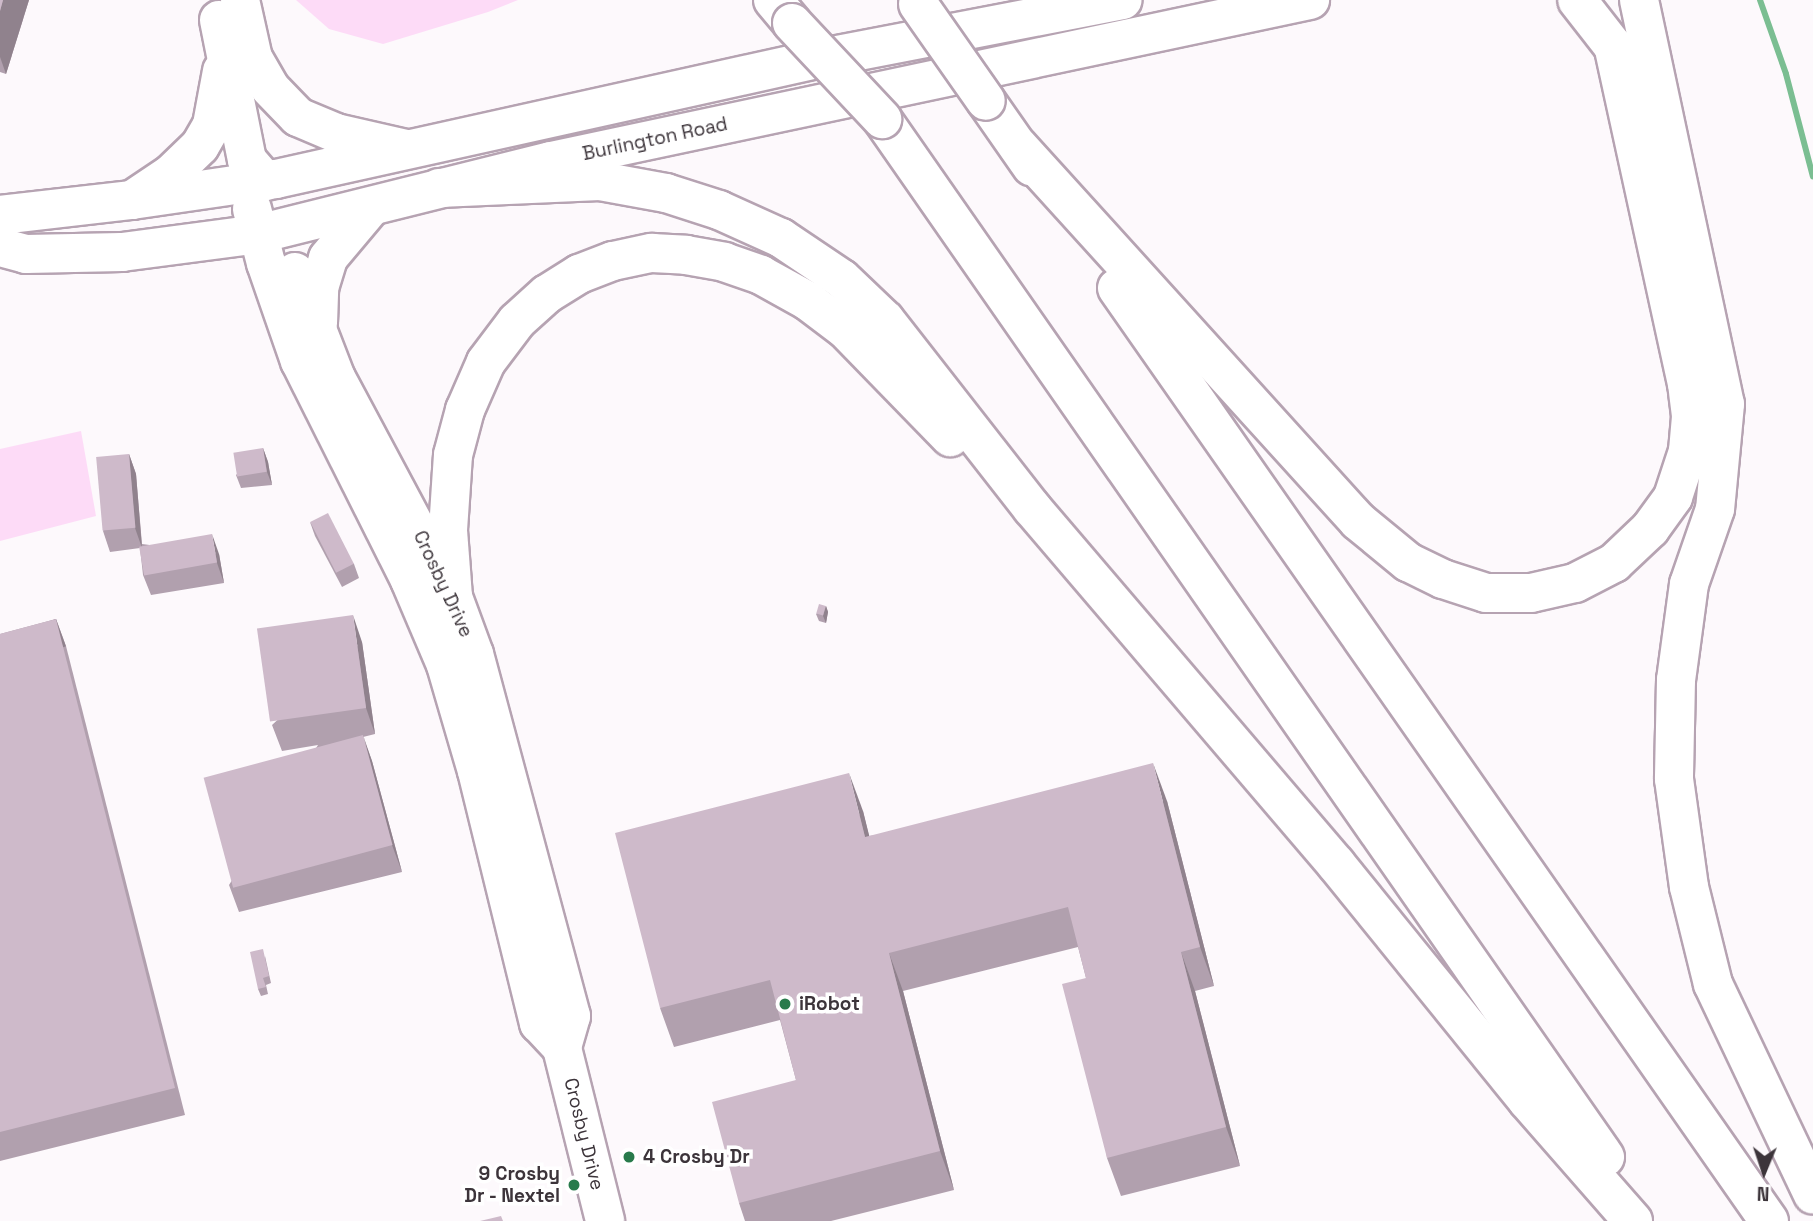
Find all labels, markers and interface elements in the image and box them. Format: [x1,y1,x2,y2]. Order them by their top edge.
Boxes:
street label: Burlington Road [580,112,730,166]
street label: Crosby Drive [408,527,478,641]
place label: iRobot [799,993,860,1015]
marker: iRobot [777,996,793,1012]
street label: Crosby Drive [559,1075,609,1193]
north arrow [1729,1137,1799,1207]
place label: 4 Crosby Dr [643,1146,750,1168]
marker: 4 Crosby Dr [621,1149,637,1165]
place label: 9 Crosby Dr - Nextel [463,1163,560,1207]
marker: 9 Crosby Dr - Nextel [566,1177,582,1193]
text: N [1756,1181,1770,1206]

